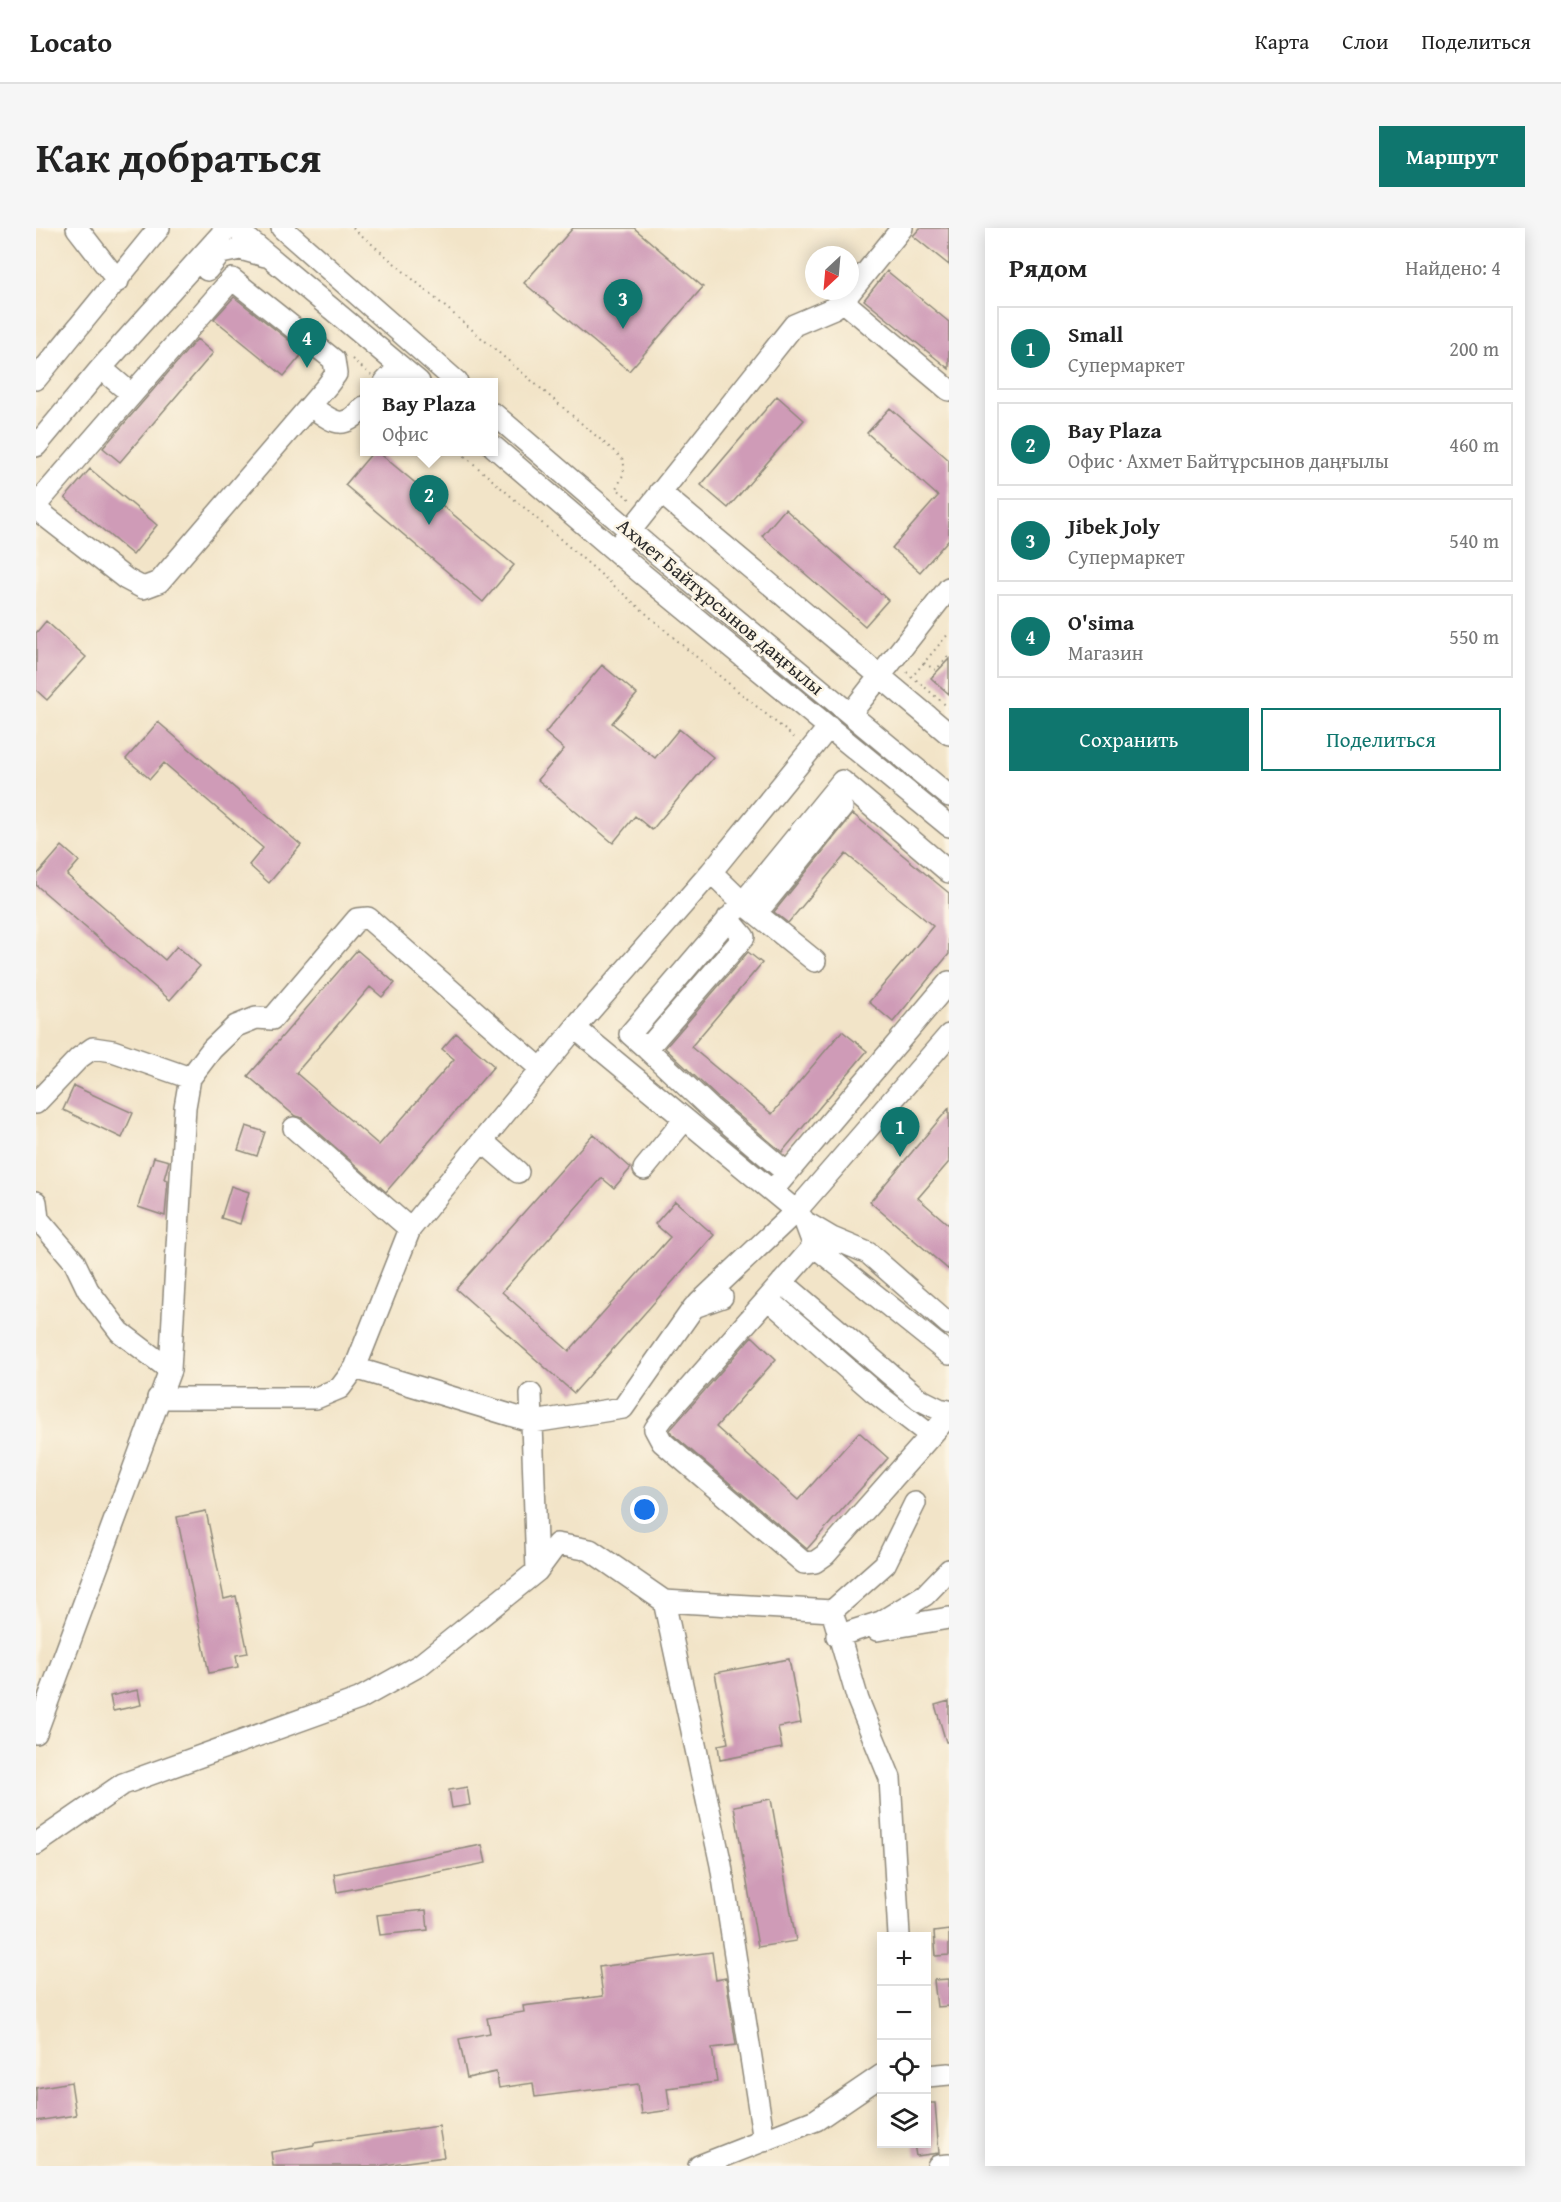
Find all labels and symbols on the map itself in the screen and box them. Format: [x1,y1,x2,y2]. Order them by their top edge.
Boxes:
north arrow [805,246,859,300]
pin: 3 [604,279,642,329]
pin: 4 [288,318,326,368]
pin: 2 [410,476,448,525]
street label: Ахмет Байтұрсынов даңғылы [611,511,831,701]
pin: 1 [880,1108,920,1157]
your location [630,1495,659,1524]

